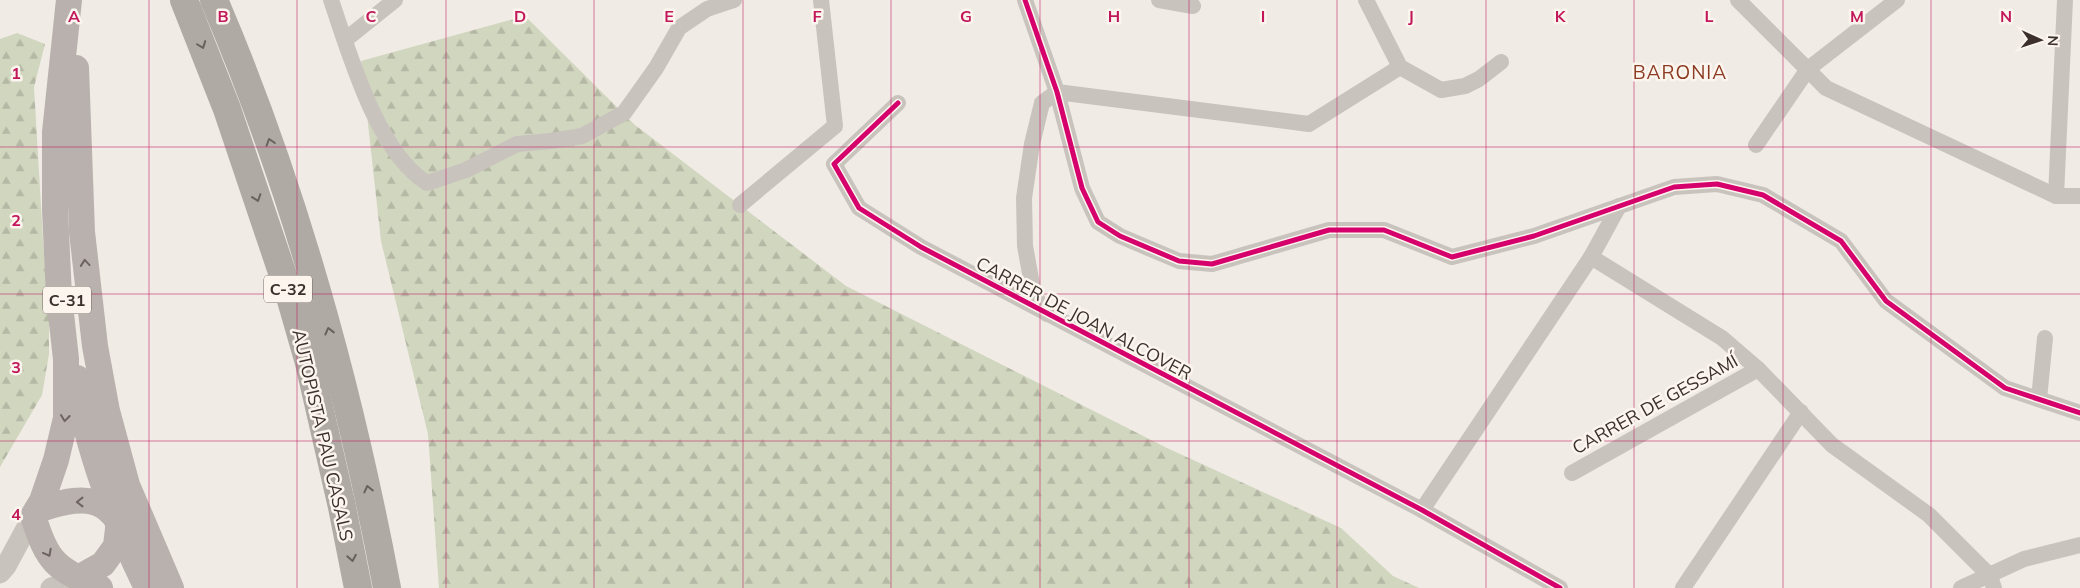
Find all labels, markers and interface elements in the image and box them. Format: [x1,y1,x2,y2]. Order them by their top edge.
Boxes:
text: A [68,6,80,26]
text: B [217,6,229,26]
text: C [366,6,377,26]
text: D [514,6,526,26]
text: E [664,6,674,26]
text: F [812,6,822,26]
text: G [960,6,972,26]
text: H [1108,6,1120,26]
text: I [1261,6,1265,26]
text: J [1408,6,1414,26]
text: K [1555,6,1567,26]
text: L [1705,6,1714,26]
text: M [1850,6,1864,26]
text: N [2000,6,2012,26]
north arrow [2015,15,2065,65]
text: N [2044,35,2062,46]
one-way arrow [196,40,206,49]
district label: BARONIA [1633,60,1727,84]
text: 1 [11,63,21,83]
one-way arrow [265,139,275,147]
one-way arrow [251,193,261,202]
text: 2 [11,210,21,230]
street label: CARRER DE JOAN ALCOVER [972,251,1196,385]
one-way arrow [80,259,91,267]
road number: C-32 [264,276,312,302]
road number: C-31 [43,286,91,314]
one-way arrow [324,326,335,335]
street label: AUTOPISTA PAU CASALS [287,327,359,543]
street label: CARRER DE GESSAMÍ [1568,348,1743,459]
text: 3 [11,357,21,377]
one-way arrow [60,415,71,423]
one-way arrow [363,484,374,493]
one-way arrow [76,497,84,507]
text: 4 [11,504,21,524]
one-way arrow [42,548,52,557]
one-way arrow [346,553,357,562]

